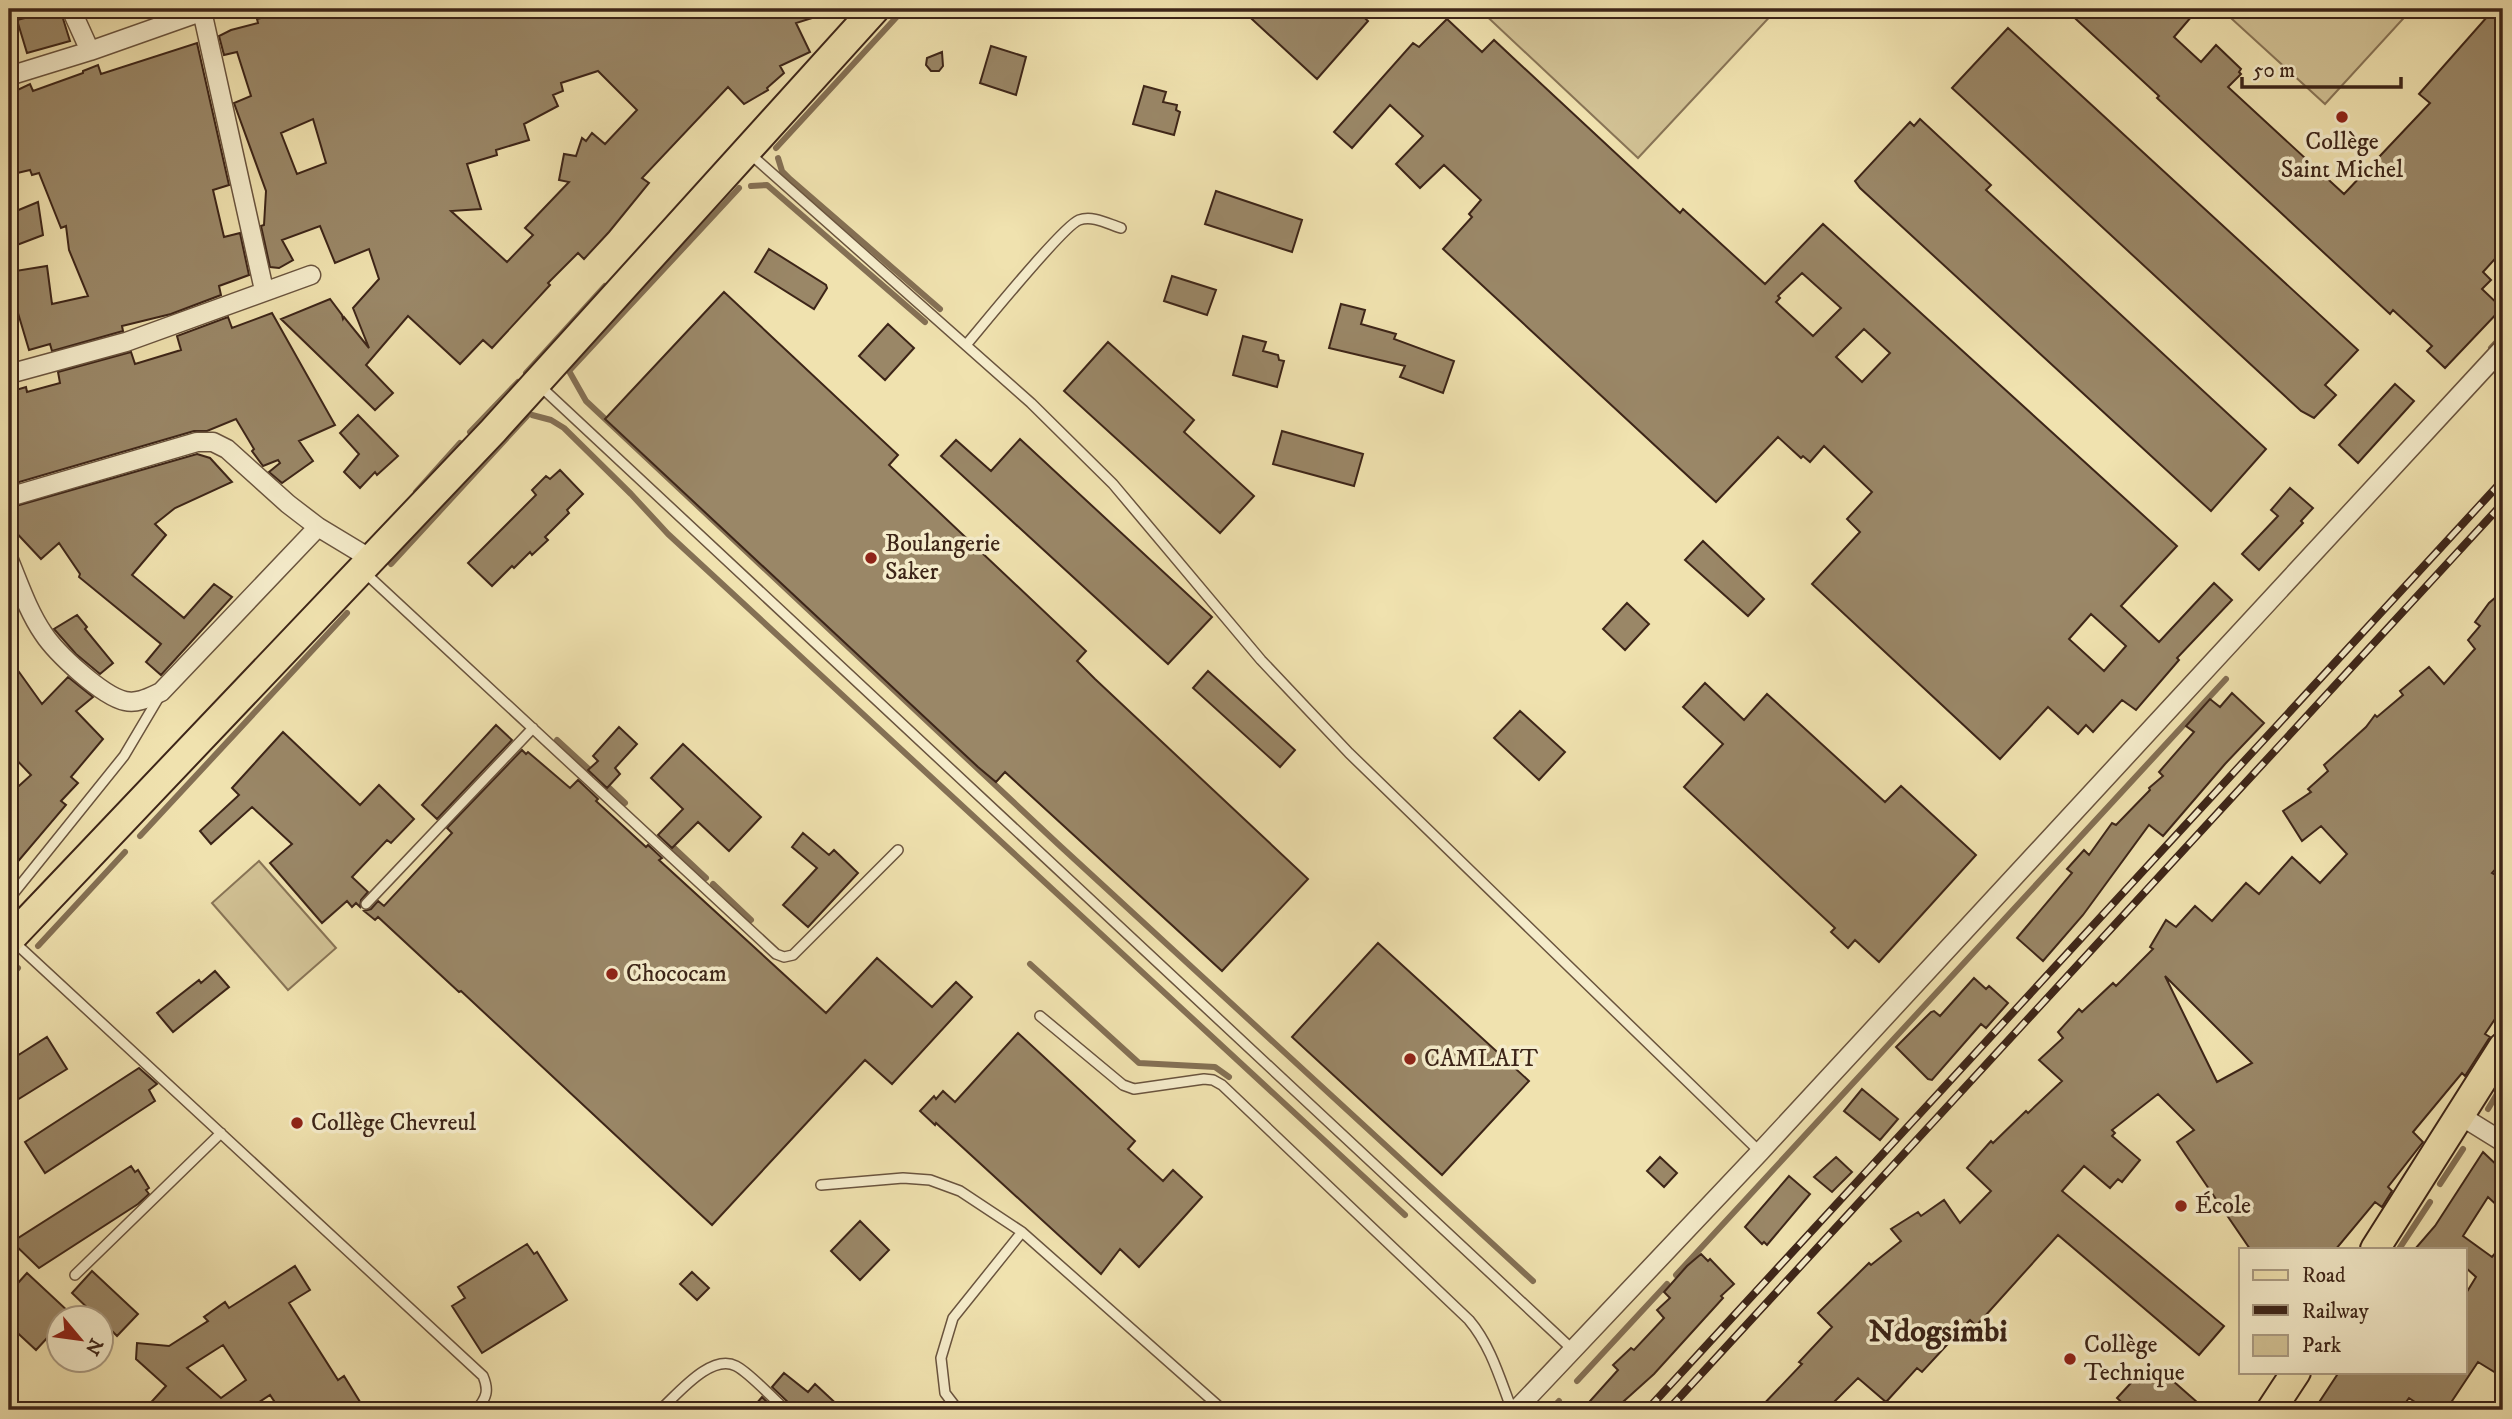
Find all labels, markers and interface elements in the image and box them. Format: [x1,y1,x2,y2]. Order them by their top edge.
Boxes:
scale bar [2242,46,2402,90]
text: 50 m [2253,58,2295,84]
marker: Collège Saint Michel [2334,109,2350,125]
place label: Collège Saint Michel [2281,127,2404,185]
place label: Boulangerie Saker [885,529,1000,587]
marker: Boulangerie Saker [863,550,879,566]
place label: Chococam [626,959,727,989]
marker: Chococam [604,966,620,982]
place label: CAMLAIT [1424,1044,1538,1074]
marker: CAMLAIT [1402,1051,1418,1067]
place label: Collège Chevreul [311,1108,477,1138]
marker: Collège Chevreul [289,1115,305,1131]
place label: École [2195,1191,2251,1221]
marker: École [2173,1198,2189,1214]
legend [2239,1248,2466,1374]
text: Road [2302,1263,2346,1289]
text: Railway [2302,1299,2370,1325]
north arrow [46,1304,116,1374]
district label: Ndogsimbi [1869,1312,2007,1352]
place label: Collège Technique [2084,1330,2185,1388]
text: Park [2302,1333,2342,1359]
text: N [80,1334,107,1359]
marker: Collège Technique [2062,1351,2078,1367]

